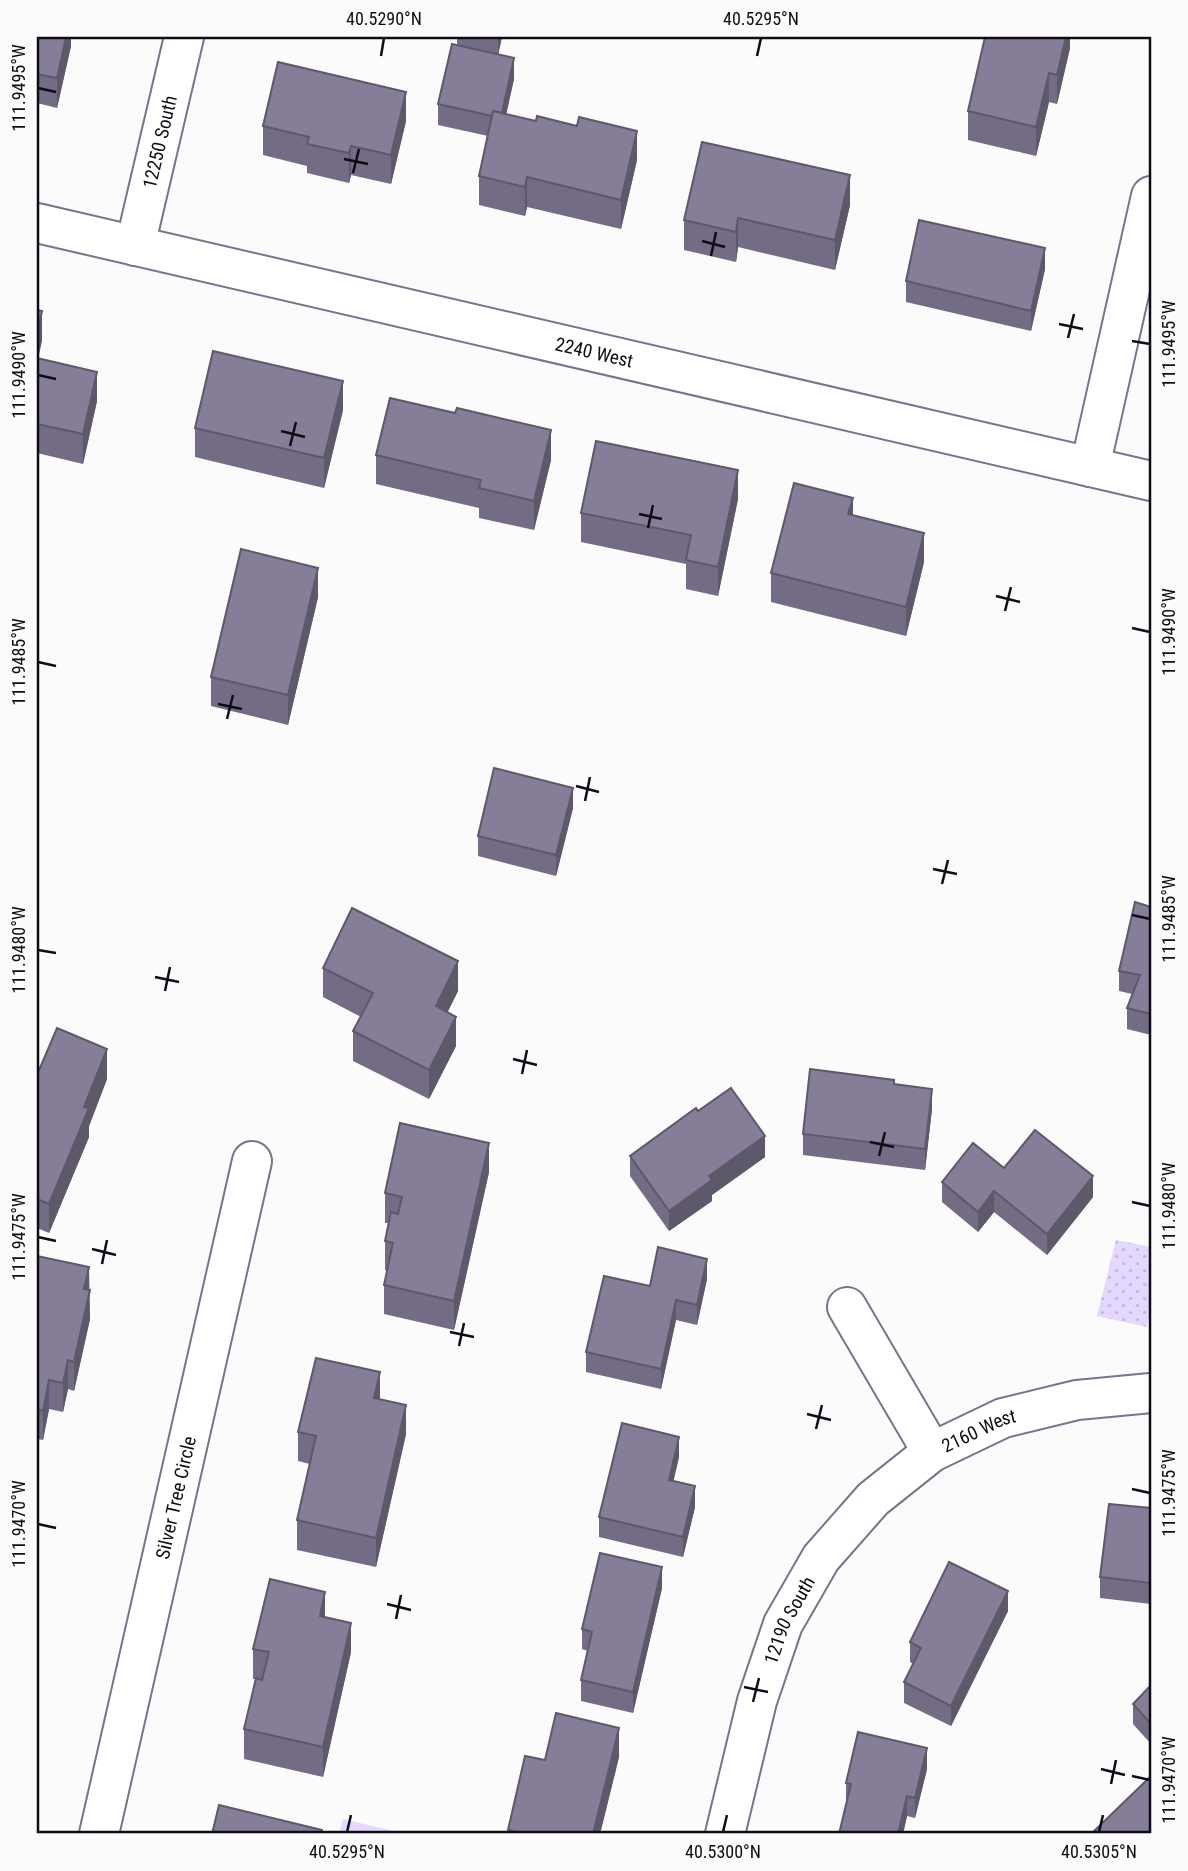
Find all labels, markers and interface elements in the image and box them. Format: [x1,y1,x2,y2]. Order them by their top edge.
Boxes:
text: 40.5290°N [346,8,422,29]
text: 40.5295°N [723,8,799,29]
text: 111.9495°W [8,44,29,132]
street label: 12250 South [137,93,181,191]
text: 111.9495°W [1158,300,1179,388]
text: 111.9490°W [8,331,29,419]
street label: 2240 West [553,332,635,372]
text: 111.9490°W [1158,588,1179,676]
text: 111.9485°W [8,618,29,706]
text: 111.9485°W [1158,875,1179,963]
text: 111.9480°W [8,906,29,994]
text: 111.9480°W [1158,1162,1179,1250]
text: 111.9475°W [8,1193,29,1281]
street label: 2160 West [938,1404,1018,1457]
street label: Silver Tree Circle [150,1434,201,1561]
text: 111.9475°W [1158,1449,1179,1537]
text: 111.9470°W [8,1480,29,1568]
street label: 12190 South [759,1572,820,1667]
text: 111.9470°W [1158,1736,1179,1824]
text: 40.5295°N [309,1841,385,1862]
text: 40.5300°N [685,1841,761,1862]
text: 40.5305°N [1061,1841,1137,1862]

